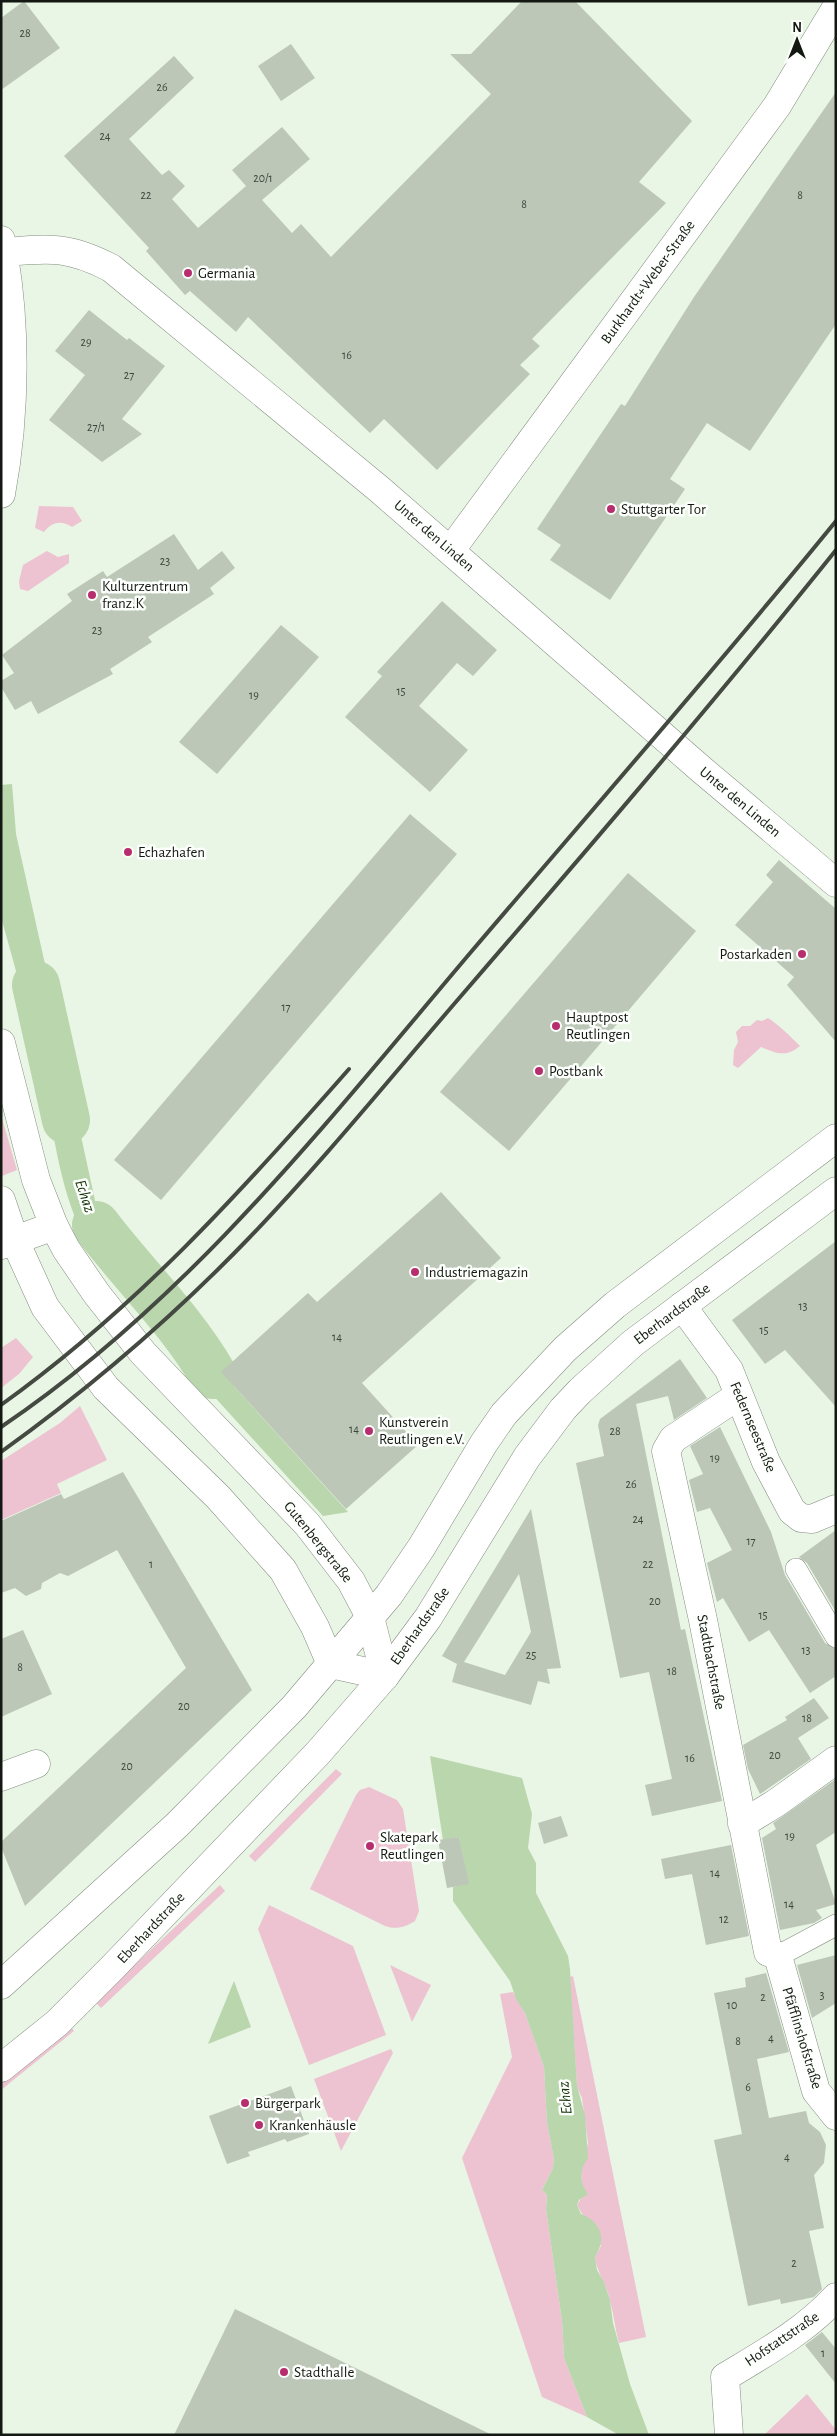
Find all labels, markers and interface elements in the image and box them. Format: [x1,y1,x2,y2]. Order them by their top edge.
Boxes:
north arrow [772,15,822,65]
text: N [792,21,802,35]
house number: 28 [19,27,31,39]
house number: 26 [156,81,168,93]
house number: 24 [99,130,111,142]
house number: 20/1 [253,172,273,184]
house number: 22 [141,189,152,201]
house number: 8 [797,189,803,201]
house number: 8 [521,198,527,210]
street label: Burkhardt+Weber-Straße [598,218,698,346]
place label: Germania [198,266,256,281]
marker: Germania [182,267,194,279]
house number: 29 [80,336,92,348]
house number: 16 [342,349,352,361]
house number: 27 [124,369,134,381]
house number: 27/1 [87,421,105,433]
street label: Unter den Linden [391,497,477,575]
place label: Stuttgarter Tor [621,502,706,517]
marker: Stuttgarter Tor [605,503,617,515]
house number: 23 [160,555,170,567]
place label: Kulturzentrum franz.K [102,579,188,611]
marker: Kulturzentrum franz.K [86,589,98,601]
house number: 23 [92,624,102,636]
house number: 15 [396,685,406,697]
house number: 19 [249,689,259,701]
street label: Unter den Linden [697,764,783,840]
place label: Echazhafen [138,845,205,860]
marker: Echazhafen [122,846,134,858]
place label: Postarkaden [720,947,792,962]
marker: Postarkaden [796,948,808,960]
house number: 17 [281,1001,291,1013]
place label: Hauptpost Reutlingen [566,1010,630,1042]
marker: Hauptpost Reutlingen [550,1020,562,1032]
place label: Postbank [549,1064,603,1079]
marker: Postbank [533,1065,545,1077]
water label: Echaz [72,1178,98,1215]
place label: Industriemagazin [425,1265,528,1280]
marker: Industriemagazin [409,1266,421,1278]
street label: Eberhardstraße [631,1281,713,1347]
house number: 13 [798,1300,808,1312]
house number: 15 [759,1324,769,1336]
house number: 14 [332,1331,342,1343]
street label: Federnseestraße [727,1380,779,1475]
place label: Kunstverein Reutlingen e.V. [379,1415,465,1447]
house number: 14 [349,1423,359,1435]
marker: Kunstverein Reutlingen e.V. [363,1425,375,1437]
house number: 28 [609,1425,621,1437]
house number: 19 [710,1452,720,1464]
house number: 26 [625,1478,637,1490]
street label: Gutenbergstraße [281,1499,355,1585]
house number: 24 [632,1513,644,1525]
house number: 17 [746,1535,756,1547]
house number: 1 [149,1558,153,1570]
house number: 22 [643,1558,654,1570]
street label: Eberhardstraße [388,1584,452,1668]
house number: 20 [649,1595,661,1607]
house number: 15 [758,1609,768,1621]
street label: Stadtbachstraße [694,1613,728,1711]
house number: 13 [801,1644,811,1656]
house number: 25 [526,1649,536,1661]
house number: 8 [17,1661,23,1673]
house number: 18 [667,1665,677,1677]
house number: 20 [178,1700,190,1712]
house number: 18 [802,1712,812,1724]
house number: 20 [769,1749,781,1761]
house number: 16 [685,1752,695,1764]
house number: 20 [121,1760,133,1772]
place label: Skatepark Reutlingen [380,1830,444,1862]
house number: 19 [785,1830,795,1842]
marker: Skatepark Reutlingen [364,1840,376,1852]
house number: 14 [710,1867,720,1879]
street label: Eberhardstraße [114,1890,188,1966]
house number: 14 [784,1898,794,1910]
house number: 12 [719,1913,729,1925]
street label: Pfäfflinshofstraße [779,1985,825,2091]
house number: 3 [820,1989,825,2001]
house number: 2 [760,1991,766,2003]
house number: 10 [727,1999,737,2011]
house number: 4 [768,2032,774,2044]
house number: 8 [735,2035,741,2047]
water label: Echaz [555,2080,575,2115]
house number: 6 [745,2081,751,2093]
place label: Bürgerpark [255,2096,321,2111]
marker: Bürgerpark [239,2097,251,2109]
place label: Krankenhäusle [269,2118,356,2133]
marker: Krankenhäusle [253,2119,265,2131]
house number: 4 [784,2151,790,2163]
house number: 2 [791,2257,797,2269]
street label: Hofstattstraße [742,2309,822,2369]
house number: 1 [821,2347,825,2359]
place label: Stadthalle [294,2365,354,2380]
marker: Stadthalle [278,2366,290,2378]

